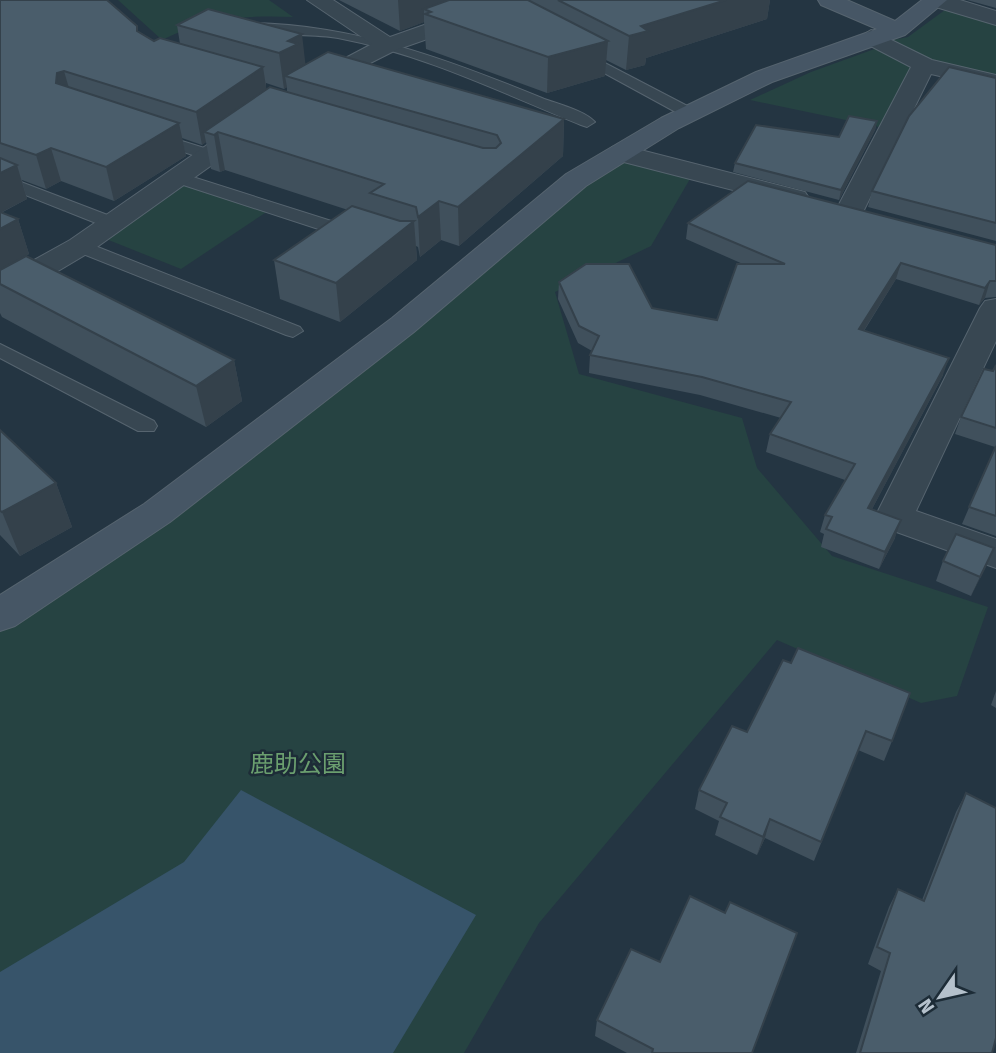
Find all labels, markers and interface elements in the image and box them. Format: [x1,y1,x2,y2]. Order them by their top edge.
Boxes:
park label: 鹿助公園 [250,750,346,778]
north arrow [905,962,975,1032]
text: N [913,995,939,1018]

